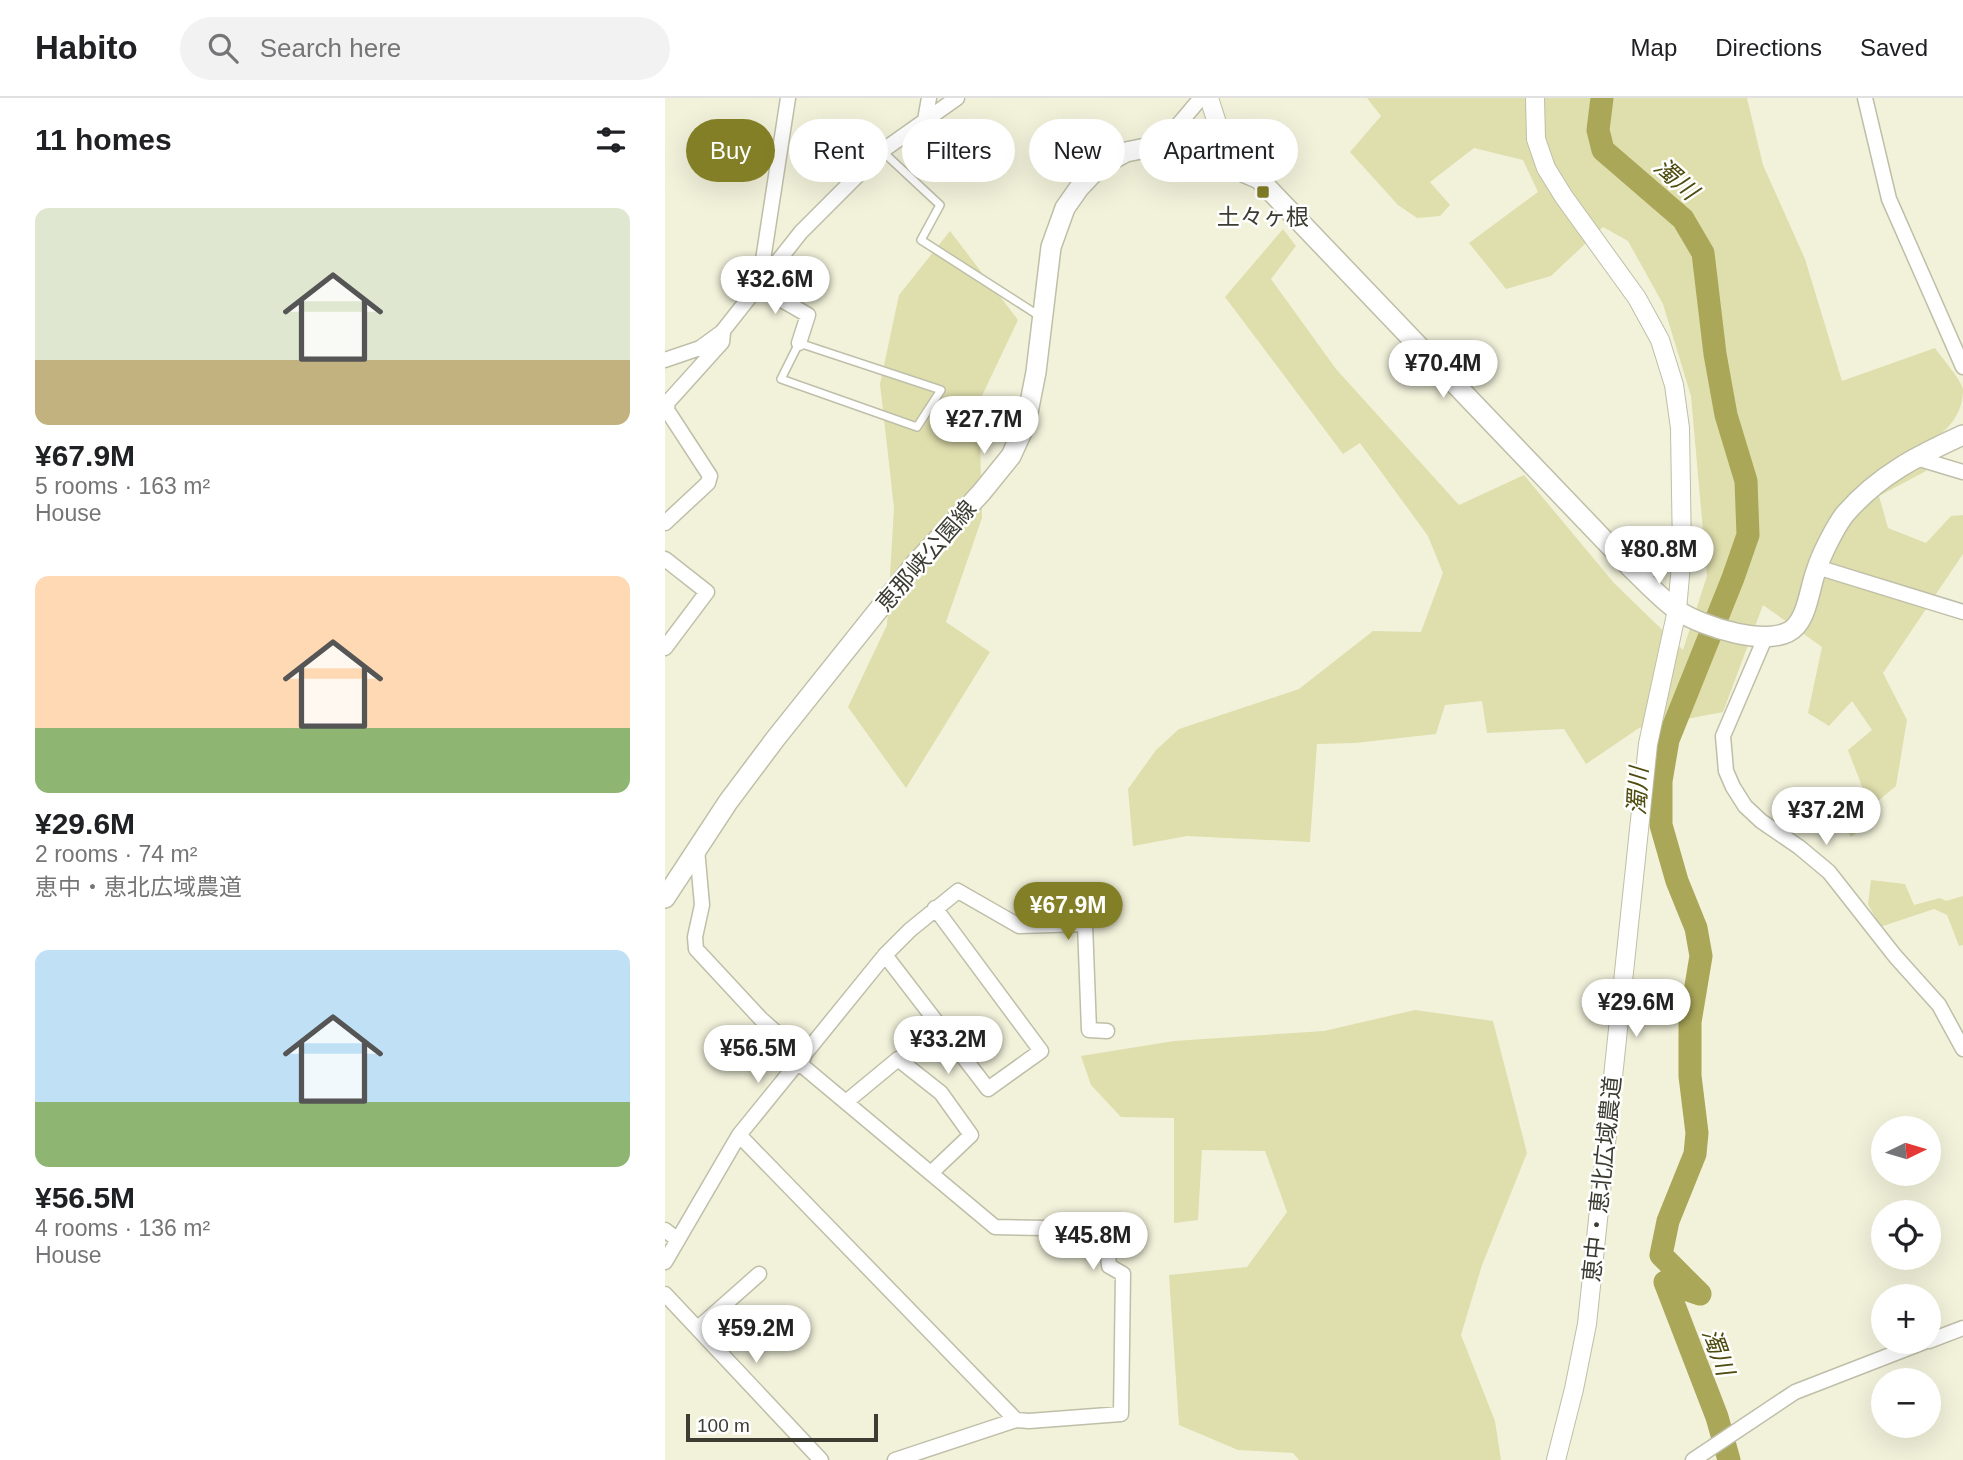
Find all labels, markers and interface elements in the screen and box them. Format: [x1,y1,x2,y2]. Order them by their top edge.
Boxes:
search box [180,17,670,80]
text: Habito [35,29,138,66]
icon: search [204,29,242,67]
text: Search here [260,33,401,63]
text: Map [1631,34,1677,61]
text: Directions [1715,34,1822,61]
text: Saved [1860,34,1928,61]
chip: Buy [686,119,775,182]
chip: Rent [789,119,888,182]
chip: Filters [902,119,1015,182]
chip: New [1029,119,1125,182]
chip: Apartment [1139,119,1298,182]
icon: filters [592,121,630,159]
text: 11 homes [35,123,172,156]
water label: 濁川 [1649,153,1705,207]
marker: 土々ヶ根 [1255,184,1271,200]
place label: 土々ヶ根 [1217,204,1309,230]
icon: home [270,254,396,380]
pin: ¥32.6M [718,256,832,316]
text: ¥32.6M [737,266,813,292]
pin: ¥70.4M [1386,341,1500,400]
text: ¥70.4M [1405,350,1481,376]
pin: ¥27.7M [927,396,1041,456]
text: ¥27.7M [946,406,1022,432]
text: ¥67.9M [35,439,135,472]
text: 5 rooms · 163 m² [35,473,210,499]
street label: 恵那峡公園線 [871,495,981,617]
text: House [35,500,101,526]
pin: ¥80.8M [1602,526,1716,586]
text: ¥80.8M [1621,536,1697,562]
icon: home [270,621,396,747]
water label: 濁川 [1623,763,1652,816]
pin: ¥37.2M [1769,788,1883,847]
text: ¥37.2M [1788,797,1864,823]
text: ¥29.6M [35,807,135,840]
text: 2 rooms · 74 m² [35,841,197,867]
text: 恵中・恵北広域農道 [35,874,242,900]
pin: ¥67.9M [1011,882,1125,942]
text: ¥67.9M [1030,892,1106,918]
pin: ¥29.6M [1579,979,1693,1039]
text: ¥29.6M [1598,989,1674,1015]
icon: home [270,996,396,1122]
pin: ¥33.2M [891,1016,1005,1076]
pin: ¥56.5M [701,1026,815,1085]
text: ¥33.2M [910,1026,986,1052]
text: ¥56.5M [720,1035,796,1061]
street label: 恵中・恵北広域農道 [1578,1075,1626,1283]
north arrow [1871,1116,1941,1186]
map controls [1871,1116,1941,1438]
text: ¥56.5M [35,1181,135,1214]
button: locate [1871,1200,1941,1270]
pin: ¥45.8M [1036,1212,1150,1272]
text: 4 rooms · 136 m² [35,1215,210,1241]
text: ¥45.8M [1055,1222,1131,1248]
text: House [35,1242,101,1268]
button: + [1871,1284,1941,1354]
pin: ¥59.2M [699,1306,813,1365]
text: ¥59.2M [718,1315,794,1341]
water label: 濁川 [1698,1325,1740,1382]
button: − [1871,1368,1941,1438]
scale bar [686,1411,879,1443]
text: 100 m [697,1415,750,1436]

